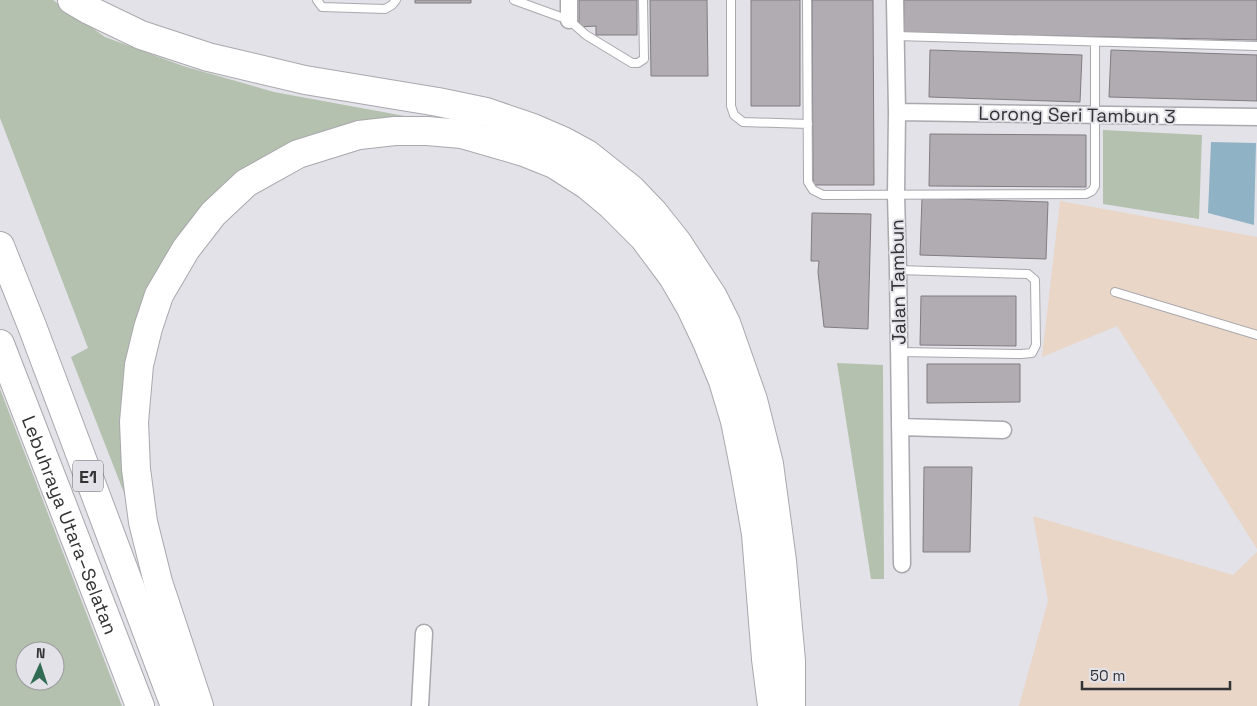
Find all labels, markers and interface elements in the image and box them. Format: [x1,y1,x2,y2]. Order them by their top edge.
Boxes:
street label: Lorong Seri Tambun 3 [978,101,1176,129]
street label: Jalan Tambun [884,219,912,345]
street label: Lebuhraya Utara–Selatan [16,412,124,638]
road number: E1 [73,461,103,492]
north arrow [15,641,65,691]
text: N [36,644,46,662]
scale bar [1082,658,1230,690]
text: 50 m [1090,666,1125,685]

